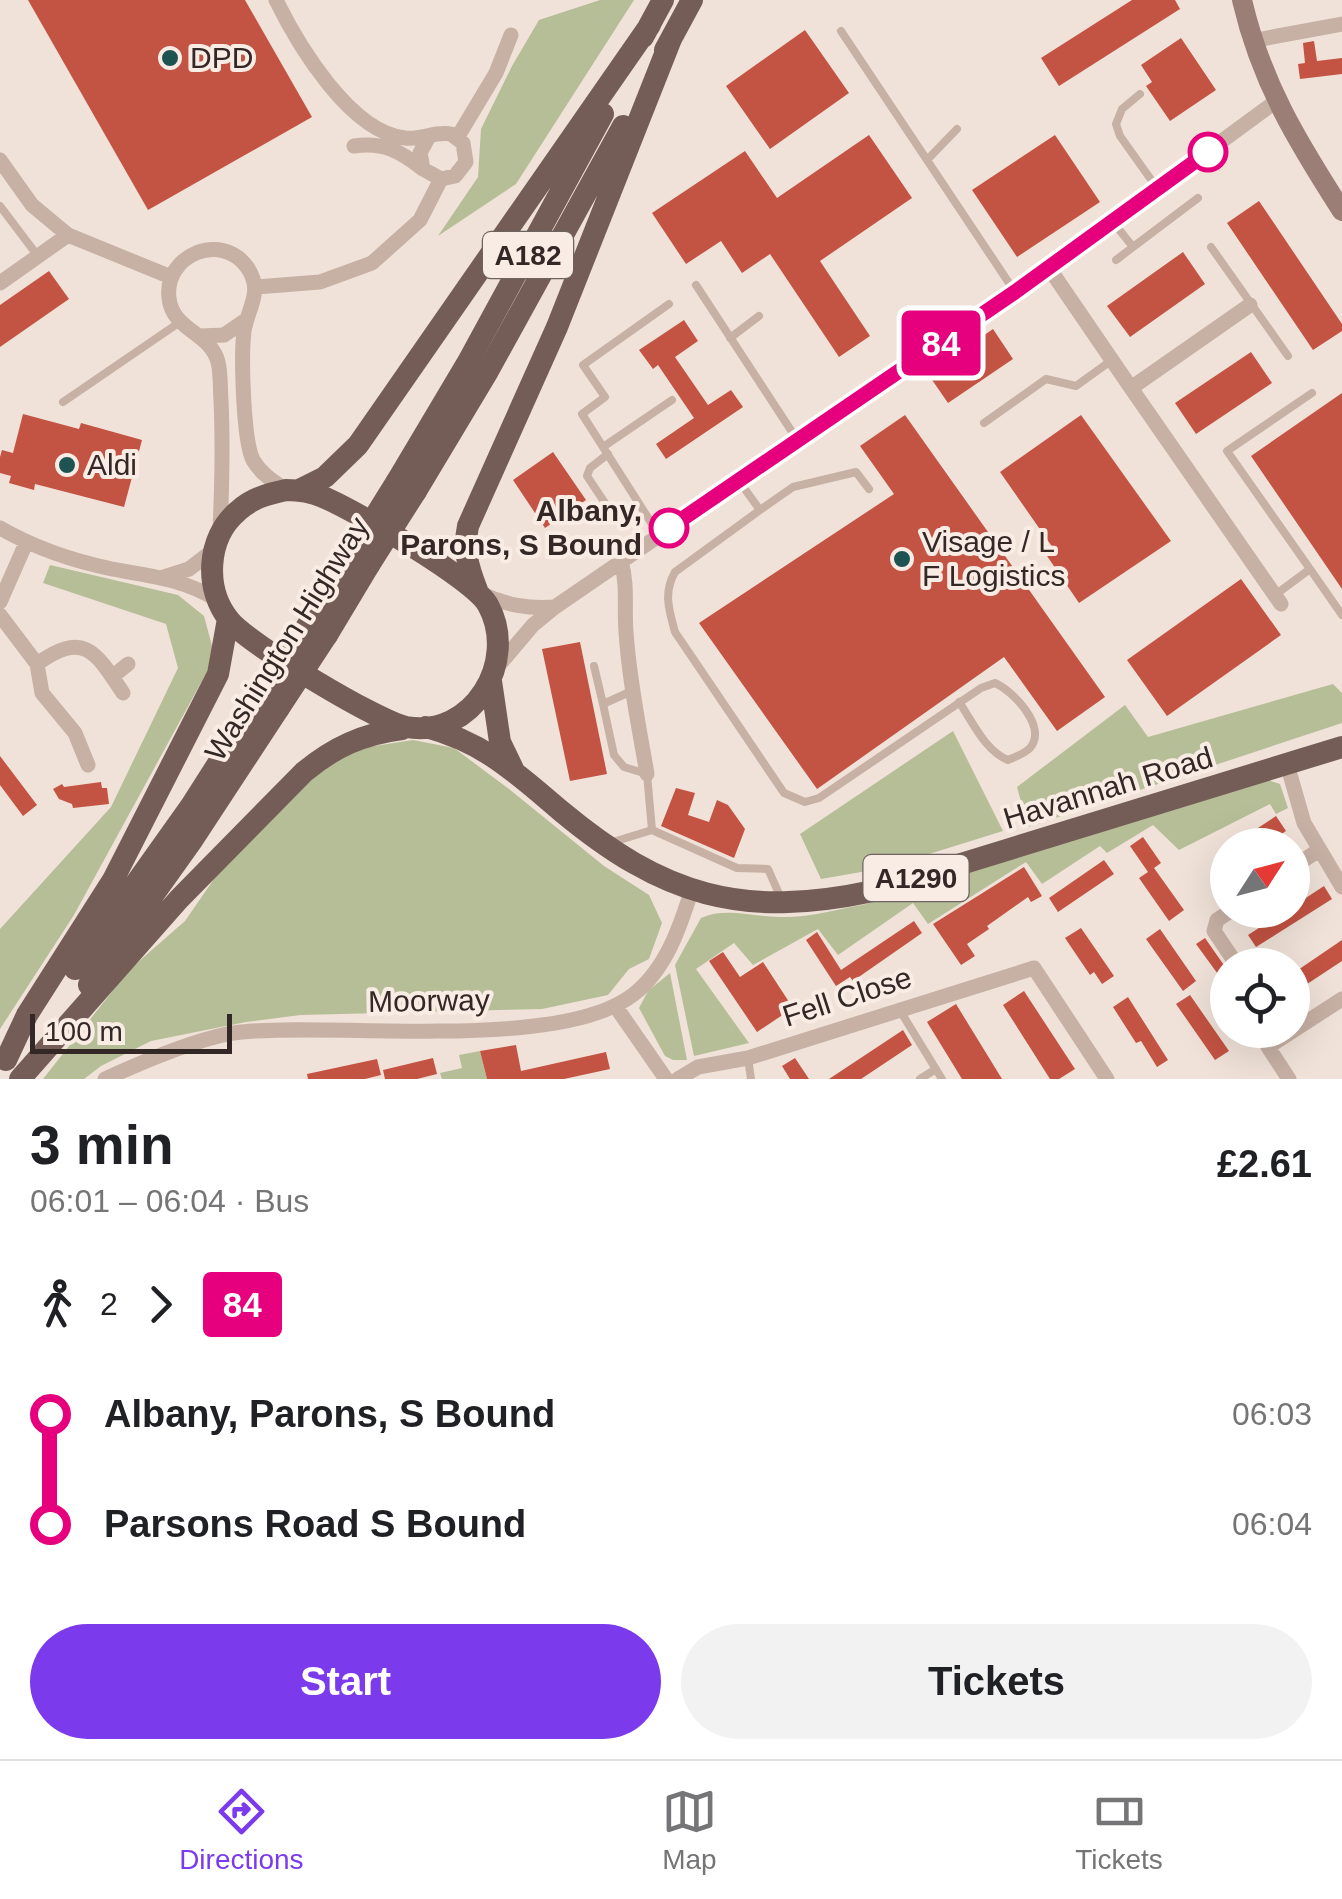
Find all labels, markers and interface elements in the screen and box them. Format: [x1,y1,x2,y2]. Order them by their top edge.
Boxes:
place label: DPD [190,41,253,74]
marker: DPD [159,47,181,69]
unlabelled marker [1189,133,1227,171]
road number: A182 [483,232,573,278]
line badge: 84 [896,310,986,376]
text: 84 [922,324,960,363]
place label: Aldi [87,448,137,481]
marker: Aldi [56,454,78,476]
place label: Albany, Parons, S Bound [400,494,642,561]
marker: Albany, Parons, S Bound [650,509,688,547]
street label: Washington Highway [198,511,375,767]
place label: Visage / L F Logistics [922,525,1065,592]
marker: Visage / L F Logistics [891,548,913,570]
street label: Havannah Road [999,740,1216,835]
north arrow [1210,828,1310,928]
map controls [1210,828,1310,1048]
road number: A1290 [864,855,968,901]
button: locate [1210,948,1310,1048]
street label: Fell Close [778,960,915,1033]
street label: Moorway [368,983,490,1018]
scale bar [30,1009,232,1054]
text: 100 m [45,1016,123,1047]
text: 3 min [30,1114,174,1176]
text: £2.61 [1217,1143,1312,1185]
text: 06:01 – 06:04 · Bus [30,1183,309,1219]
icon: walk [30,1277,85,1332]
icon: forward [133,1277,188,1332]
text: 84 [223,1285,262,1324]
text: 2 [100,1286,118,1322]
text: Albany, Parons, S Bound [104,1393,555,1435]
text: 06:03 [1232,1396,1312,1432]
text: Parsons Road S Bound [104,1503,526,1545]
text: 06:04 [1232,1506,1312,1542]
button: Start [30,1624,661,1739]
button: Tickets [681,1624,1312,1739]
tab: Directions [179,1784,304,1876]
tab: Map [662,1784,717,1876]
tab: Tickets [1075,1784,1163,1876]

